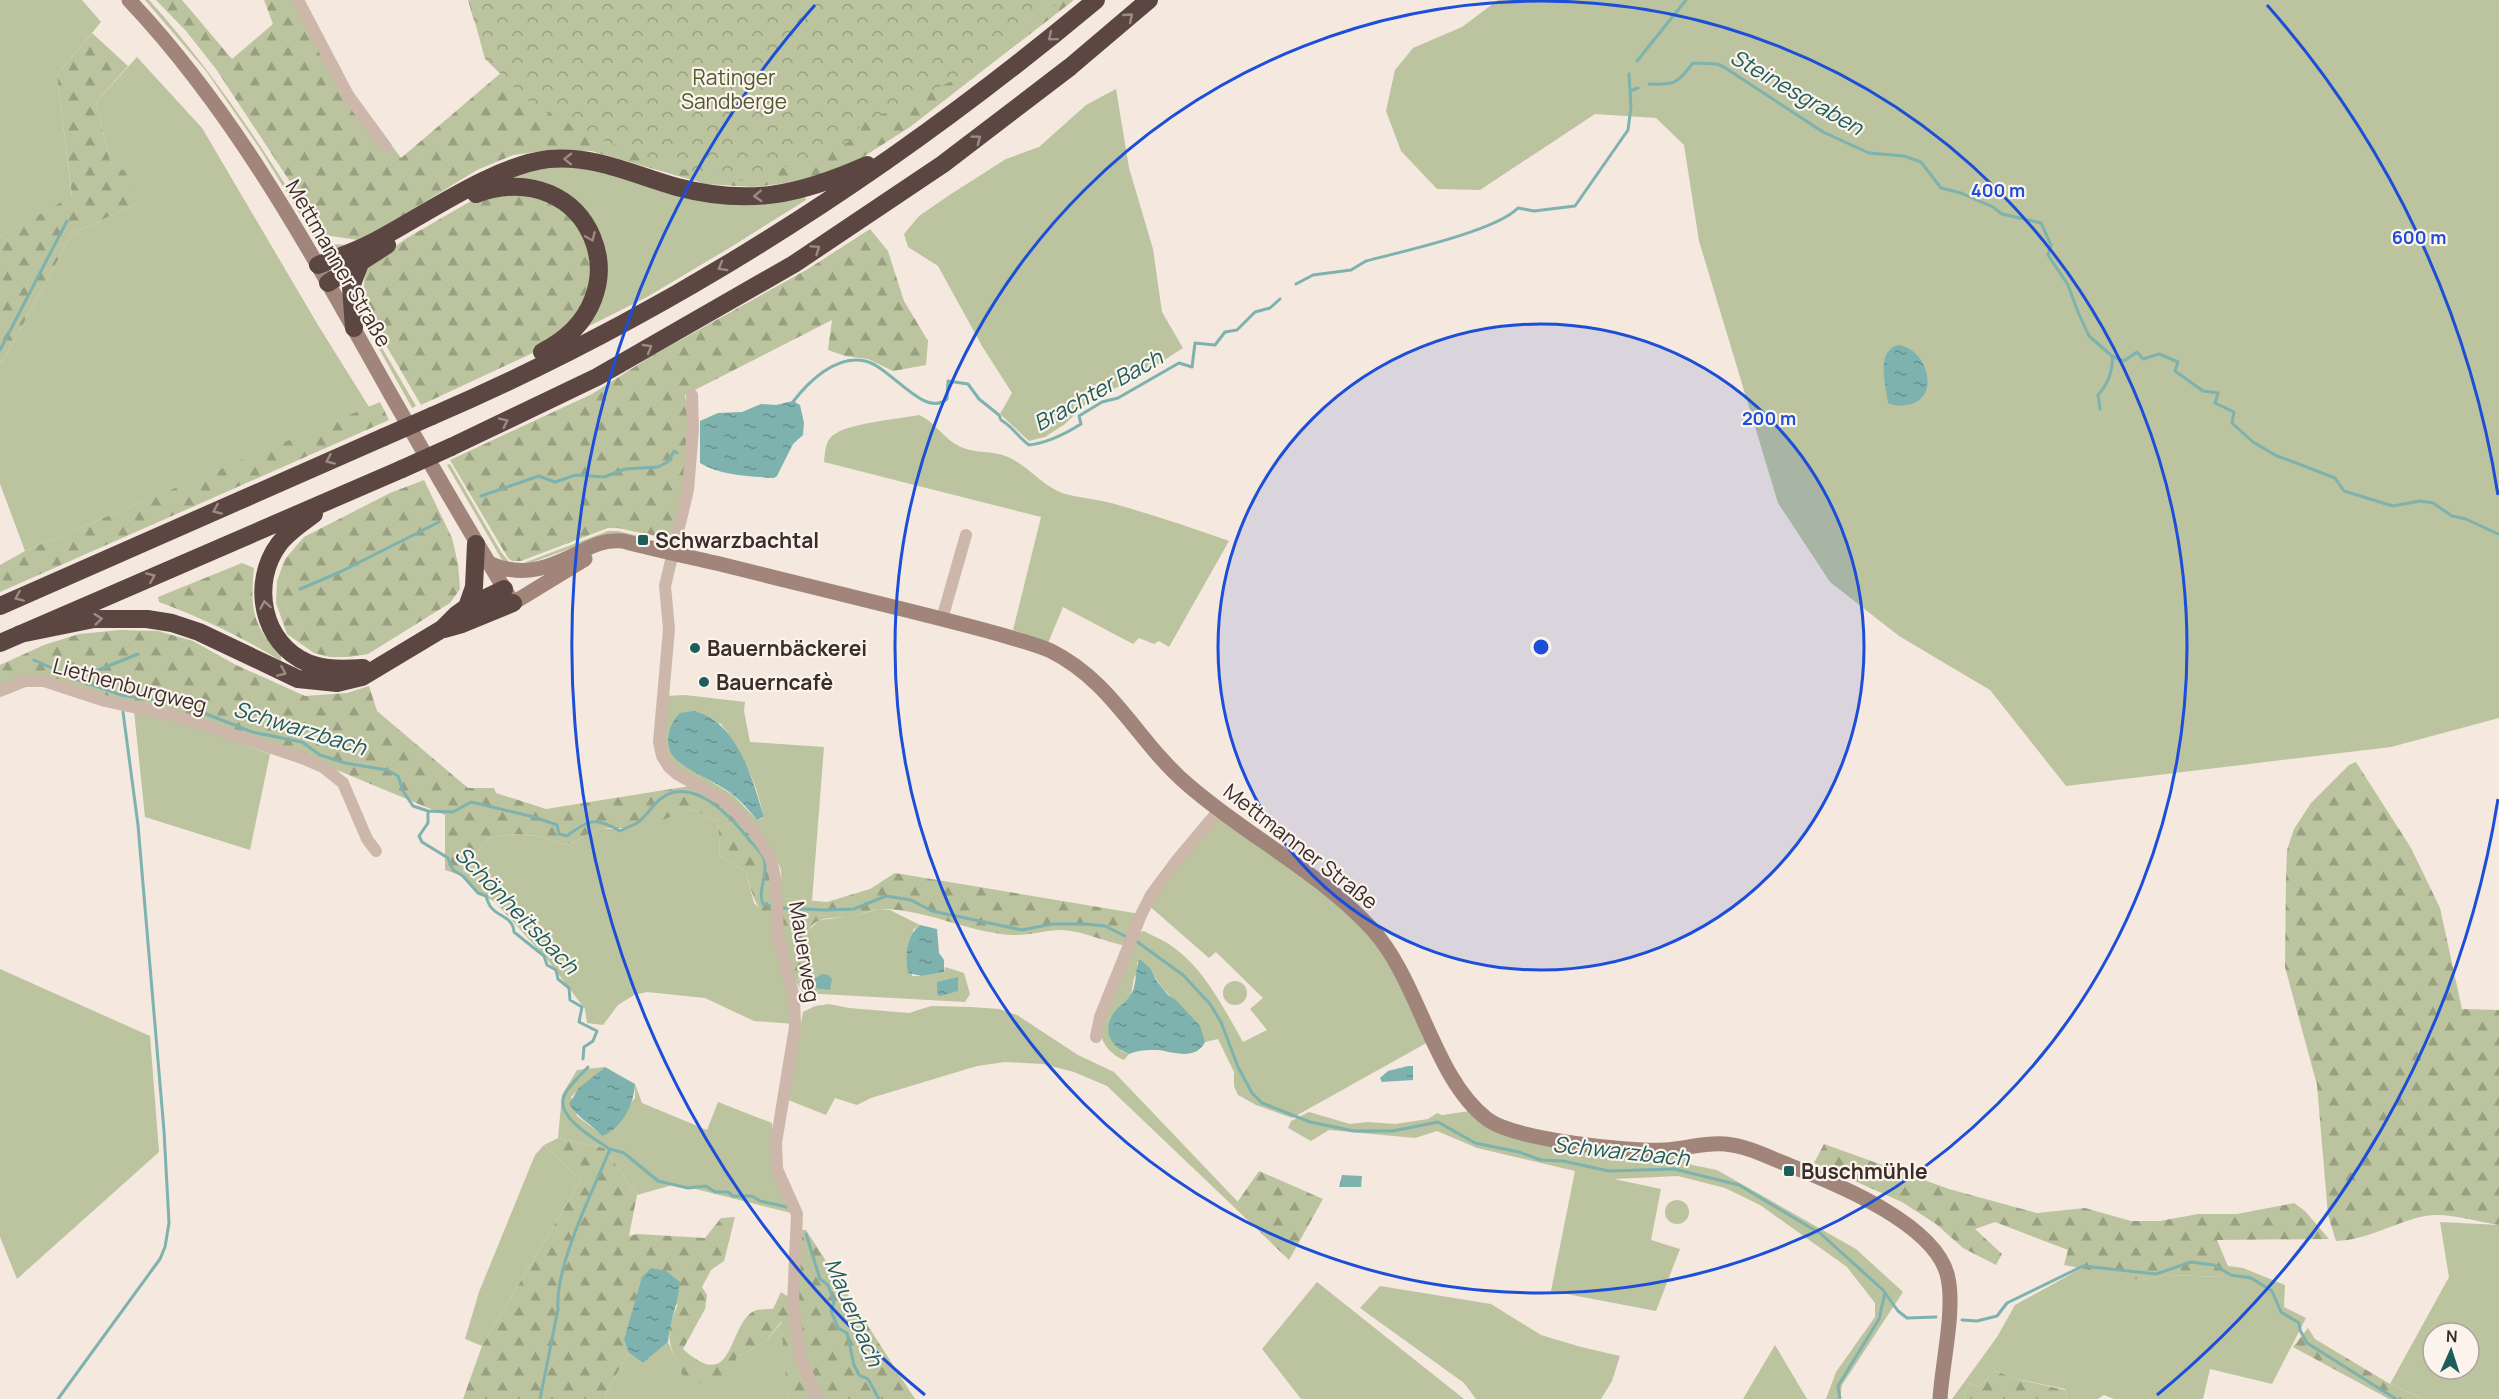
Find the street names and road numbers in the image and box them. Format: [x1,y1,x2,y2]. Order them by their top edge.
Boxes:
street label: Mettmanner Straße [280,174,398,352]
street label: Liethenburgweg [50,651,210,719]
street label: Mettmanner Straße [1218,777,1384,915]
street label: Mauerweg [783,899,827,1005]

